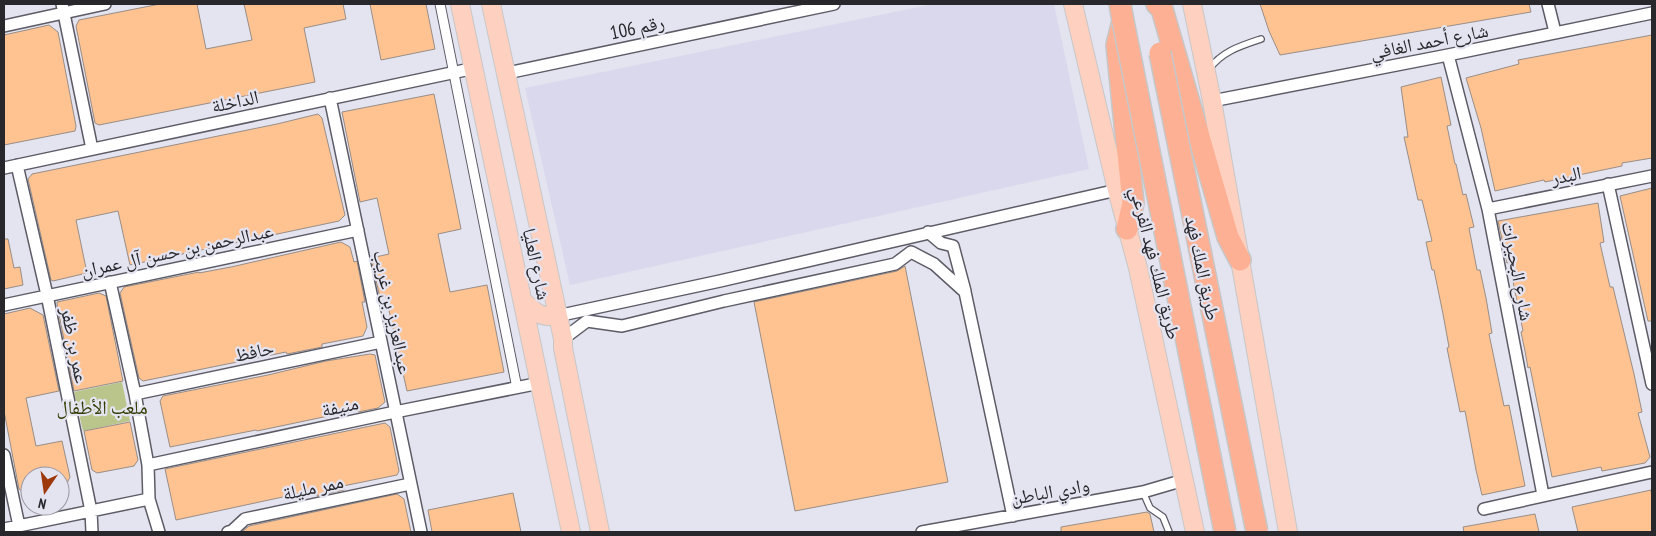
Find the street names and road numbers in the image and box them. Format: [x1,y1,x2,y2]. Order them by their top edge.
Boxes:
street label: رقم 106 [608,10,667,45]
street label: شارع أحمد الغافي [1368,18,1491,68]
street label: الداخلة [209,84,261,118]
street label: البدر [1548,160,1583,190]
street label: طريق الملك فهد الفرعي [1122,184,1187,343]
street label: طريق الملك فهد [1180,214,1226,322]
street label: عبدالرحمن بن حسن آل عمران [79,218,276,282]
street label: شارع البحيرات [1497,219,1539,323]
street label: شارع العليا [518,226,556,302]
street label: عبدالعزيز بن غريب [368,248,418,377]
street label: عمر بن ظفر [56,304,94,386]
street label: حافظ [232,335,276,367]
street label: منيفة [319,390,361,422]
street label: ممر مليلة [280,469,346,505]
street label: وادي الباطن [1009,472,1092,513]

